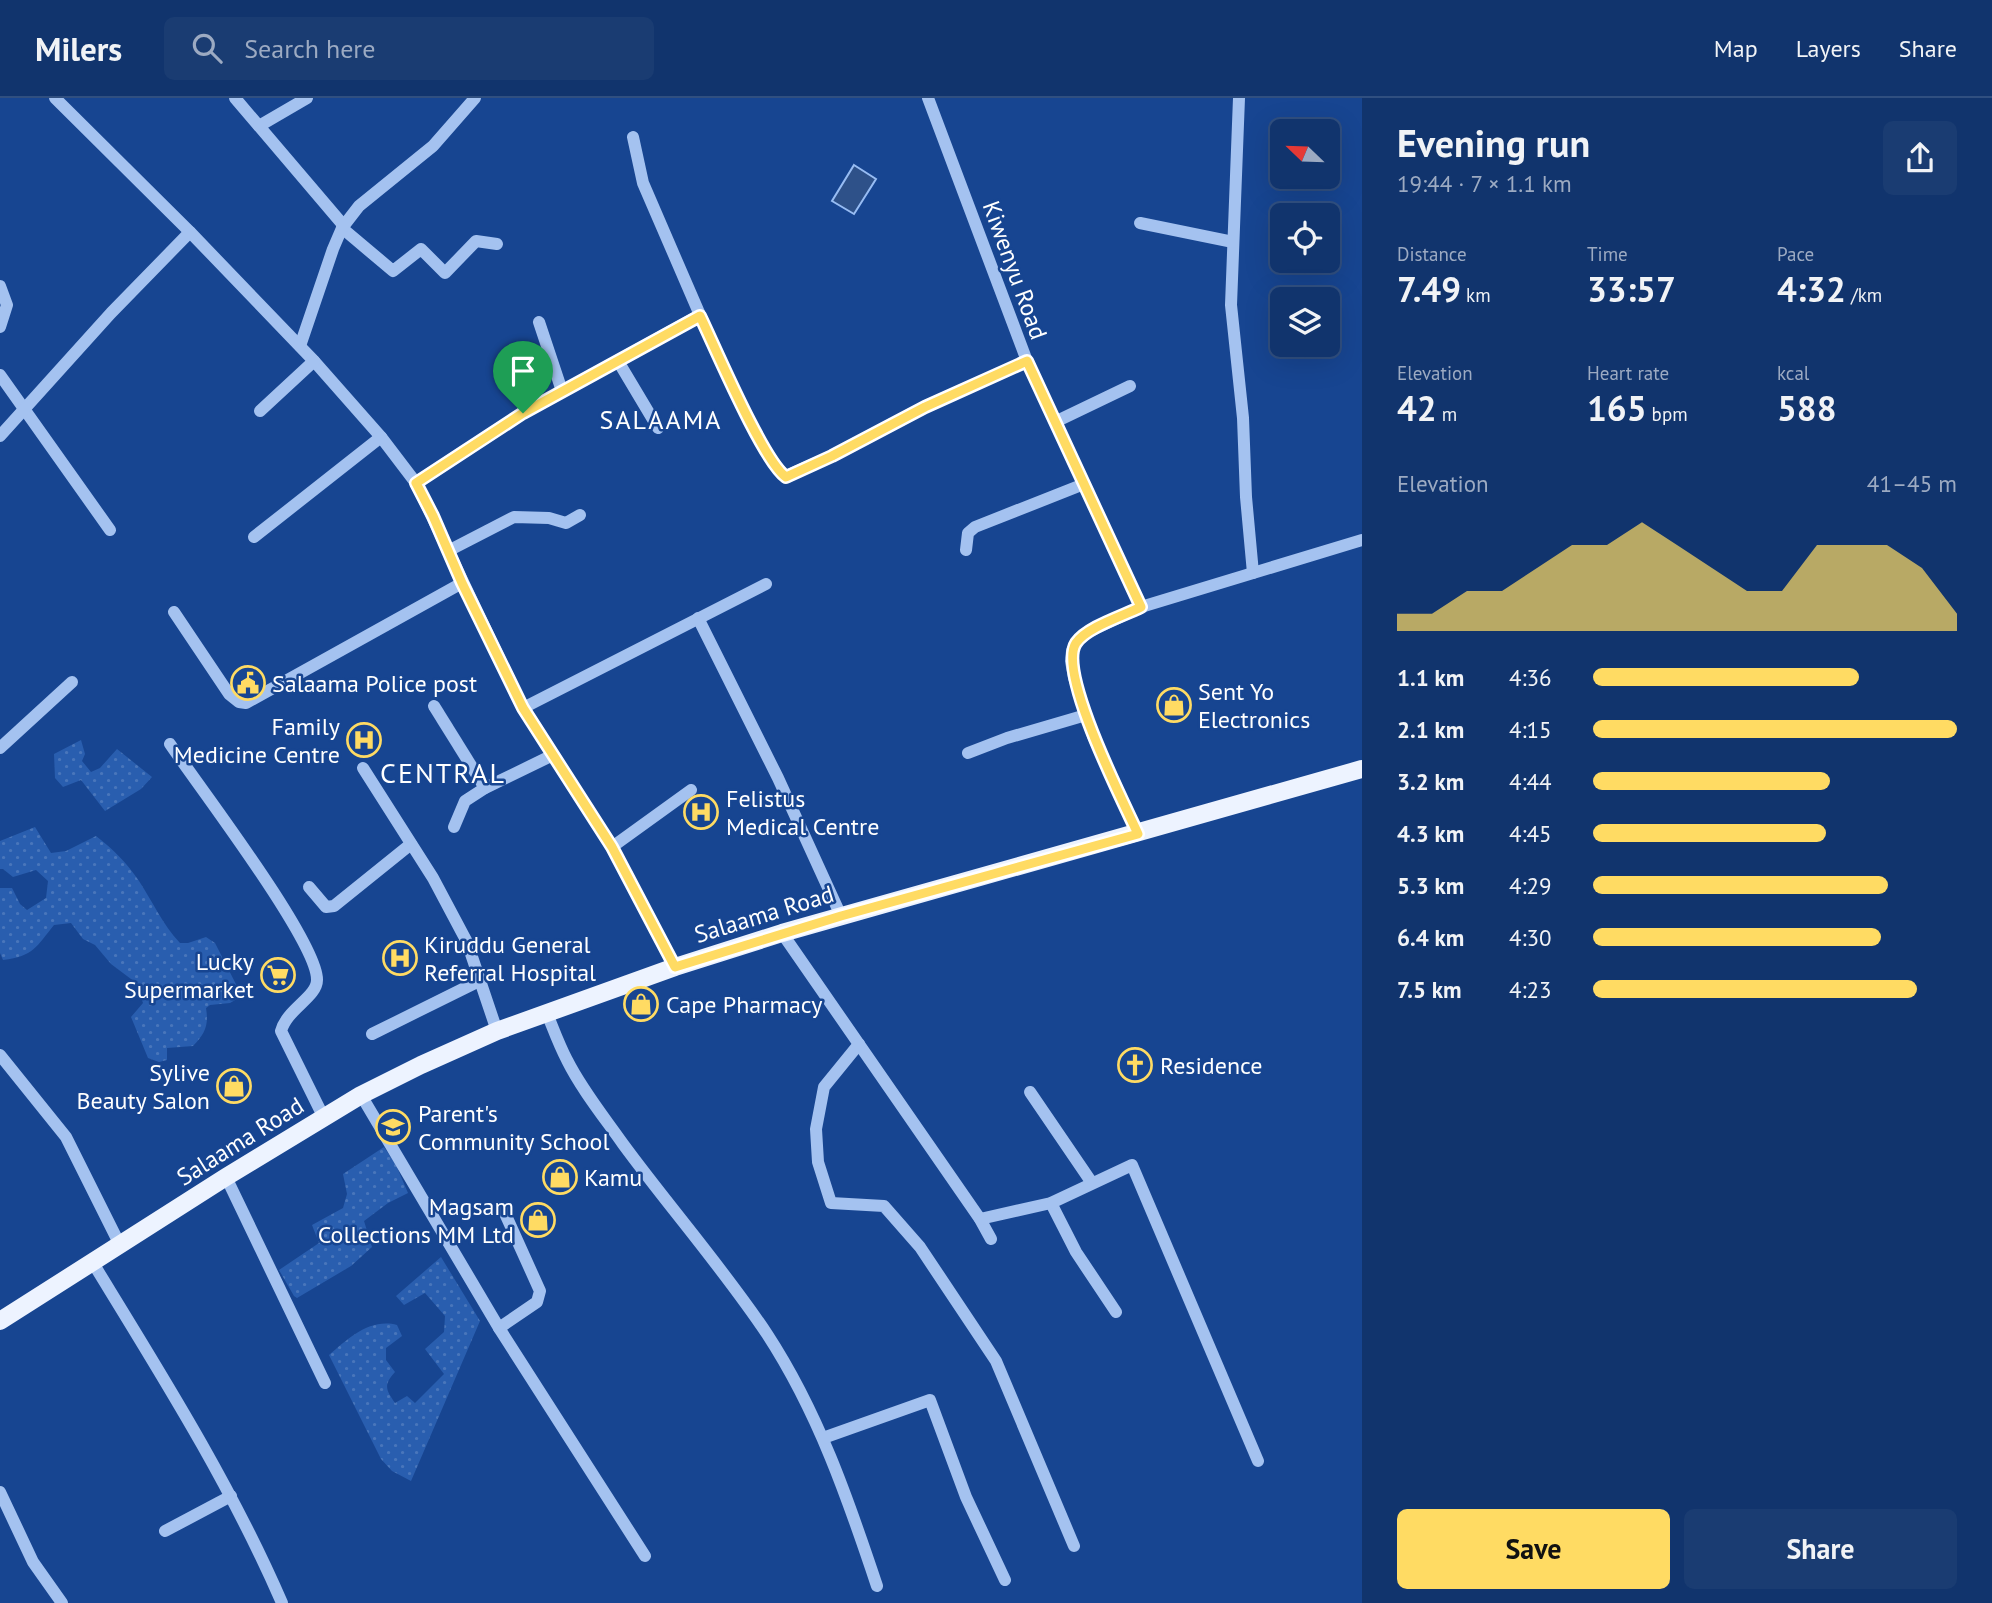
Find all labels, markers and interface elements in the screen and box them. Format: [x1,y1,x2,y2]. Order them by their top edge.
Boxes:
search box [164,17,654,80]
text: Milers [35,27,122,70]
icon: search [188,29,226,67]
text: Search here [244,32,375,65]
text: Map [1714,33,1758,64]
text: Layers [1796,33,1861,64]
text: Share [1899,33,1957,64]
text: Evening run [1397,118,1590,167]
north arrow [1270,119,1340,189]
map controls [1270,119,1340,357]
button: share [1883,121,1957,195]
text: 19:44 · 7 × 1.1 km [1397,169,1572,198]
street label: Kiwenyu Road [976,197,1054,343]
button: locate [1270,203,1340,273]
text: Distance [1397,242,1467,266]
text: Time [1587,242,1628,266]
text: Pace [1777,242,1814,266]
text: 7.49 [1397,266,1461,312]
text: 33:57 [1587,266,1676,312]
text: 4:32 [1777,266,1846,312]
text: km [1461,283,1491,307]
text: /km [1846,283,1882,307]
button: layers [1270,287,1340,357]
pin [493,341,553,413]
icon: arrive [504,352,542,390]
text: Elevation [1397,361,1473,385]
text: Heart rate [1587,361,1669,385]
text: kcal [1777,361,1809,385]
text: 42 [1397,385,1437,431]
text: 165 [1587,385,1647,431]
text: 588 [1777,385,1837,431]
text: m [1437,402,1457,426]
text: bpm [1647,402,1688,426]
district label: SALAAMA [600,403,722,436]
text: Elevation [1397,469,1489,498]
text: 41–45 m [1867,469,1957,498]
text: 1.1 km [1397,663,1464,692]
text: 4:36 [1509,663,1552,692]
public building icon: Salaama Police post [229,664,267,702]
place label: Salaama Police post [272,668,477,699]
place label: Sent Yo Electronics [1198,676,1310,735]
shop icon: Sent Yo Electronics [1155,686,1193,724]
place label: Family Medicine Centre [174,711,340,770]
text: 2.1 km [1397,715,1464,744]
text: 4:15 [1509,715,1552,744]
hospital icon: Family Medicine Centre [345,721,383,759]
district label: CENTRAL [380,754,506,791]
text: 3.2 km [1397,767,1464,796]
text: 4:44 [1509,767,1552,796]
place label: Felistus Medical Centre [726,783,879,842]
hospital icon: Felistus Medical Centre [682,793,720,831]
text: 4.3 km [1397,819,1464,848]
text: 4:45 [1509,819,1552,848]
text: 5.3 km [1397,871,1464,900]
text: 4:29 [1509,871,1552,900]
street label: Salaama Road [691,878,837,950]
text: 6.4 km [1397,923,1464,952]
text: 4:30 [1509,923,1552,952]
place label: Kiruddu General Referral Hospital [424,929,596,988]
hospital icon: Kiruddu General Referral Hospital [381,939,419,977]
place label: Lucky Supermarket [124,946,254,1005]
supermarket icon: Lucky Supermarket [259,956,297,994]
text: 7.5 km [1397,975,1462,1004]
text: 4:23 [1509,975,1552,1004]
shop icon: Cape Pharmacy [622,985,660,1023]
place label: Cape Pharmacy [666,989,823,1020]
church icon: Residence [1116,1046,1154,1084]
place label: Residence [1160,1050,1263,1081]
place label: Sylive Beauty Salon [76,1057,210,1116]
shop icon: Sylive Beauty Salon [215,1067,253,1105]
street label: Salaama Road [171,1090,309,1192]
place label: Parent's Community School [418,1098,610,1157]
school or university icon: Parent's Community School [374,1108,412,1146]
shop icon: Kamu [541,1158,579,1196]
place label: Kamu [584,1162,642,1193]
place label: Magsam Collections MM Ltd [318,1191,514,1250]
shop icon: Magsam Collections MM Ltd [519,1201,557,1239]
button: Save [1397,1509,1670,1589]
button: Share [1684,1509,1957,1589]

